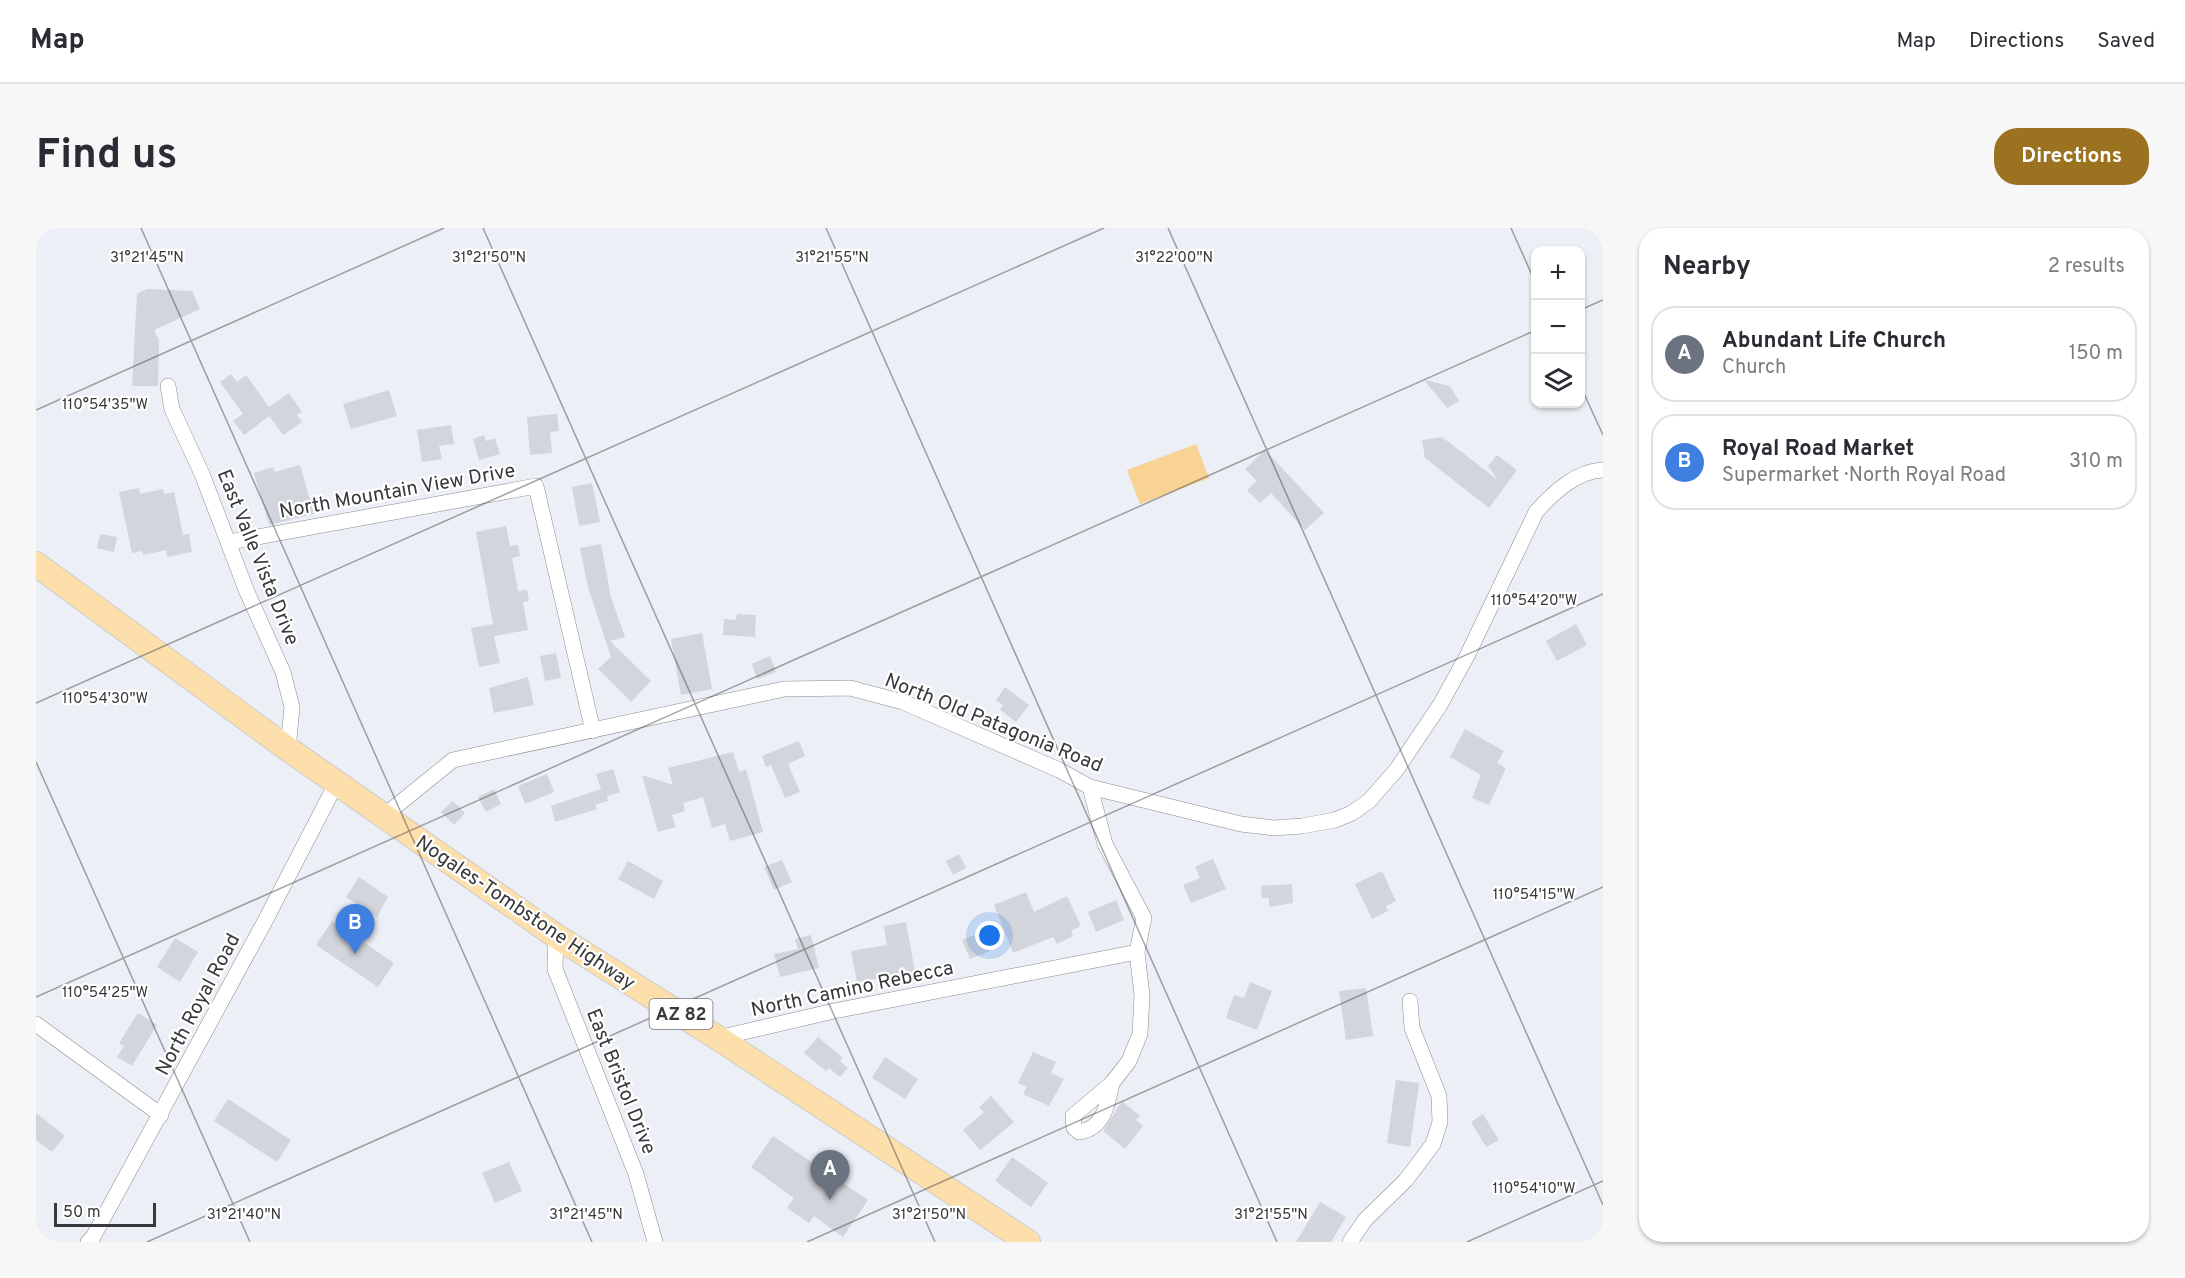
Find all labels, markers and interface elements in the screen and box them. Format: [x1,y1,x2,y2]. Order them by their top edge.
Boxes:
text: Map [30,23,85,59]
text: Map [1896,28,1936,55]
text: Directions [1969,28,2064,55]
text: Saved [2097,28,2155,55]
button: Directions [1994,128,2149,185]
text: Find us [36,130,177,183]
map controls [1531,246,1585,408]
button: + [1531,246,1585,300]
text: 31°21'45"N [110,249,184,268]
text: 31°21'50"N [452,249,526,268]
text: 31°21'55"N [795,249,869,268]
text: 31°22'00"N [1135,249,1213,268]
text: Nearby [1663,251,1751,284]
text: 2 results [2048,254,2125,280]
button: − [1531,300,1585,354]
text: Abundant Life Church [1722,328,1946,355]
text: A [1677,341,1692,367]
text: 150 m [2069,341,2123,367]
button: layers [1531,354,1585,408]
text: Church [1722,355,1786,381]
text: 110°54'35"W [62,396,148,415]
text: Royal Road Market [1722,436,1914,463]
text: B [1678,449,1691,475]
text: 310 m [2069,449,2123,475]
street label: North Mountain View Drive [277,458,517,526]
text: Supermarket · North Royal Road [1722,463,2006,489]
street label: East Valle Vista Drive [210,466,304,650]
text: 110°54'20"W [1491,592,1577,611]
street label: North Old Patagonia Road [880,668,1106,780]
text: 110°54'30"W [62,690,148,709]
street label: Nogales-Tombstone Highway [410,830,640,997]
text: 110°54'15"W [1493,886,1575,905]
pin: B [336,904,374,954]
your location [975,921,1004,950]
street label: North Royal Road [150,929,247,1080]
street label: North Camino Rebecca [749,956,956,1024]
text: 110°54'25"W [62,984,148,1003]
road number: AZ 82 [650,999,712,1029]
street label: East Bristol Drive [579,1005,661,1158]
pin: A [810,1150,850,1200]
text: 110°54'10"W [1493,1180,1575,1199]
scale bar [54,1200,156,1228]
text: 50 m [63,1203,101,1223]
text: 31°21'40"N [207,1206,281,1225]
text: 31°21'45"N [549,1206,623,1225]
text: 31°21'50"N [892,1206,966,1225]
text: 31°21'55"N [1234,1206,1308,1225]

